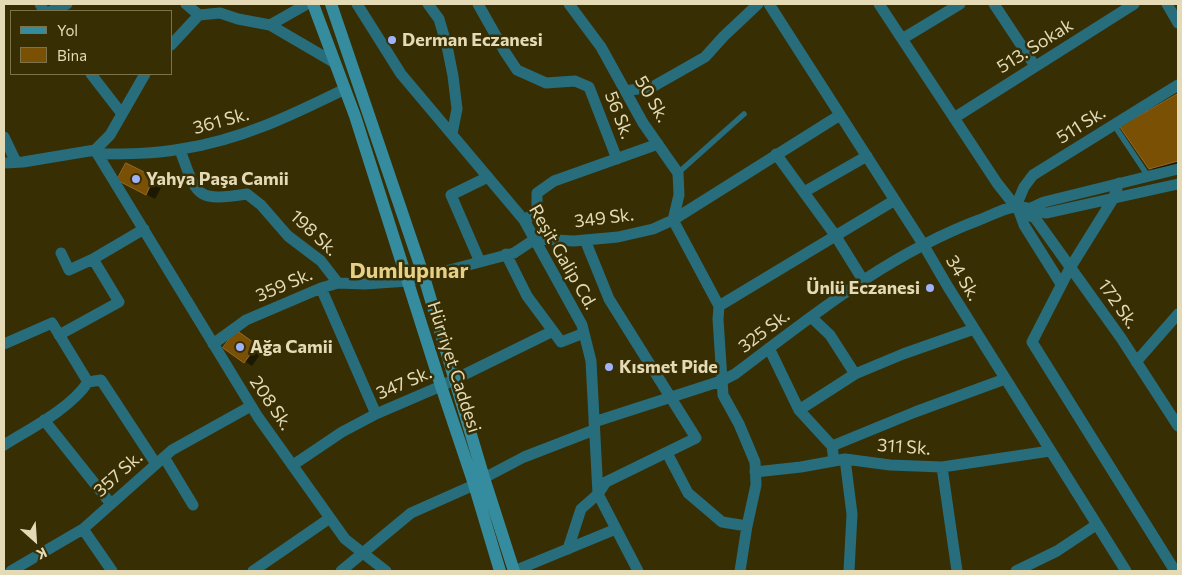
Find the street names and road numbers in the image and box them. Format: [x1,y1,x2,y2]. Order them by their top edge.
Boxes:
street label: 513. Sokak [993,14,1077,78]
street label: 50 Sk. [630,72,674,126]
street label: 56 Sk. [600,88,638,142]
street label: 511 Sk. [1052,102,1110,148]
street label: 361 Sk. [191,103,251,139]
street label: Reşit Galip Cd. [524,201,602,313]
street label: 349 Sk. [573,204,635,232]
street label: 198 Sk. [286,205,342,261]
street label: 34 Sk. [941,251,985,305]
street label: 359 Sk. [252,263,316,307]
street label: 172 Sk. [1093,275,1143,333]
street label: Hürriyet Caddesi [423,299,485,435]
street label: 325 Sk. [734,305,794,357]
street label: 347 Sk. [373,362,435,404]
street label: 208 Sk. [245,372,297,434]
street label: 311 Sk. [876,434,932,460]
street label: 357 Sk. [89,447,147,501]

